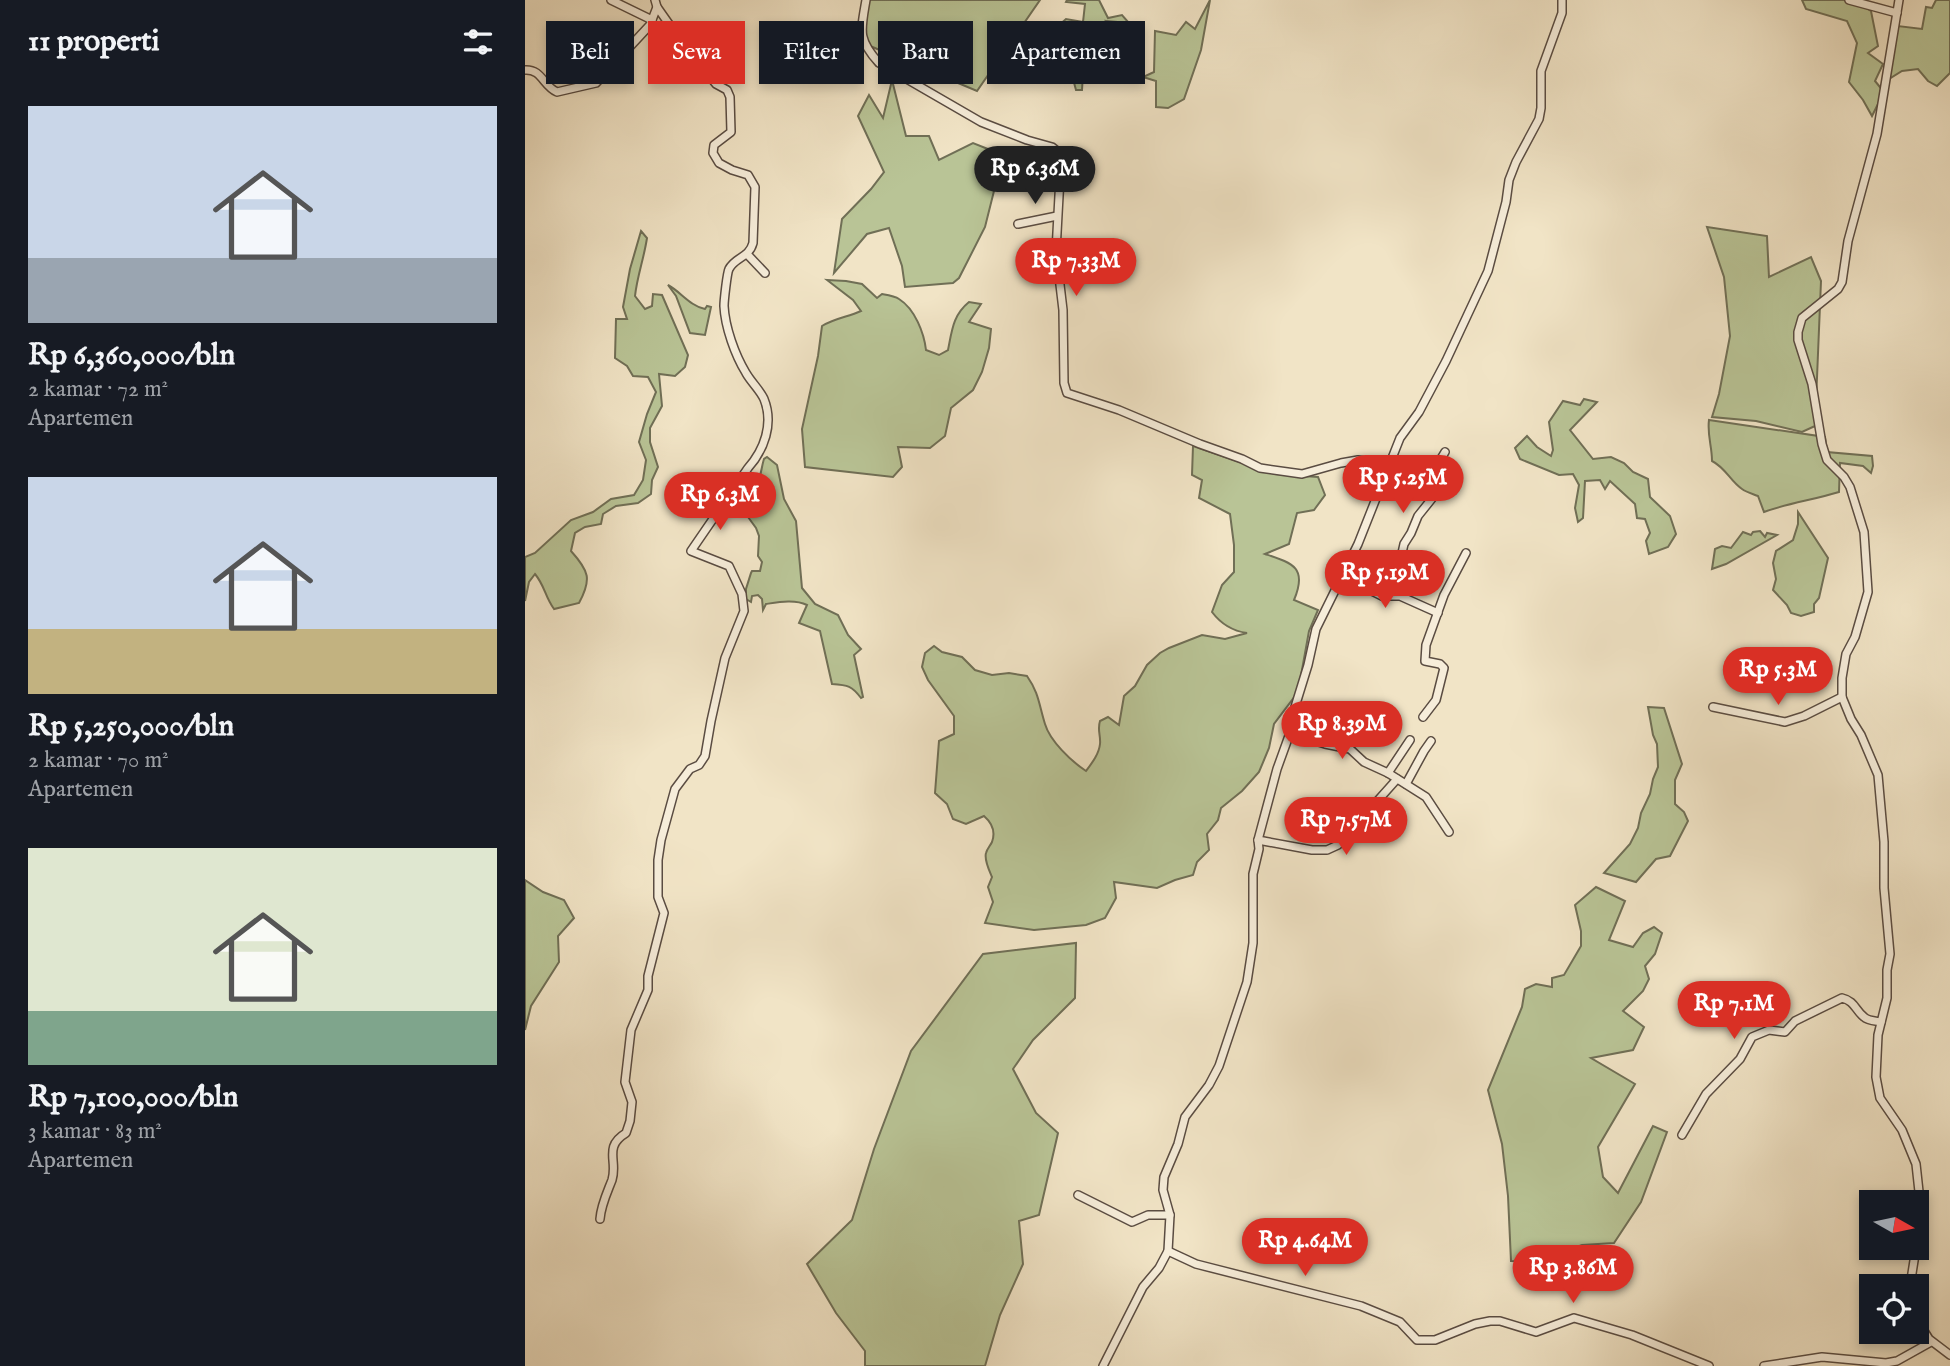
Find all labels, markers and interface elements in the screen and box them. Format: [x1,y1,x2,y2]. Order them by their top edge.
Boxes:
chip: Beli [546,21,634,84]
chip: Sewa [648,21,745,84]
chip: Filter [759,21,864,84]
chip: Baru [878,21,973,84]
chip: Apartemen [987,21,1145,84]
text: 11 properti [28,23,160,61]
icon: filters [459,23,497,61]
pin: Rp 6.36M [963,146,1107,206]
icon: home [200,152,326,278]
text: Rp 6.36M [990,154,1080,183]
pin: Rp 7.33M [1004,238,1148,298]
text: Rp 7.33M [1031,246,1121,275]
text: Rp 6,360,000/bln [28,337,235,375]
text: 2 kamar · 72 m² [28,375,168,404]
text: Apartemen [28,404,133,433]
pin: Rp 5.25M [1331,456,1475,515]
text: Rp 5.25M [1359,463,1447,492]
pin: Rp 6.3M [655,472,785,532]
text: Rp 6.3M [680,480,760,509]
icon: home [200,523,326,649]
pin: Rp 5.19M [1313,550,1457,610]
text: Rp 5.19M [1341,558,1429,587]
pin: Rp 5.3M [1713,648,1843,707]
text: Rp 5.3M [1739,655,1817,684]
pin: Rp 8.39M [1270,702,1414,761]
text: Rp 5,250,000/bln [28,708,234,746]
text: Rp 8.39M [1297,709,1387,738]
text: 2 kamar · 70 m² [28,746,169,775]
text: Apartemen [28,775,133,804]
pin: Rp 7.57M [1274,798,1418,857]
text: Rp 7.57M [1300,805,1392,834]
icon: home [200,894,326,1020]
pin: Rp 7.1M [1669,982,1799,1041]
text: Rp 7.1M [1694,989,1774,1018]
text: Rp 7,100,000/bln [28,1079,239,1117]
text: 3 kamar · 83 m² [28,1117,162,1146]
text: Apartemen [28,1146,133,1175]
north arrow [1859,1190,1929,1260]
map controls [1859,1190,1929,1344]
pin: Rp 4.64M [1233,1218,1377,1278]
text: Rp 4.64M [1258,1226,1352,1255]
pin: Rp 3.86M [1501,1246,1645,1305]
text: Rp 3.86M [1529,1253,1617,1282]
button: locate [1859,1274,1929,1344]

